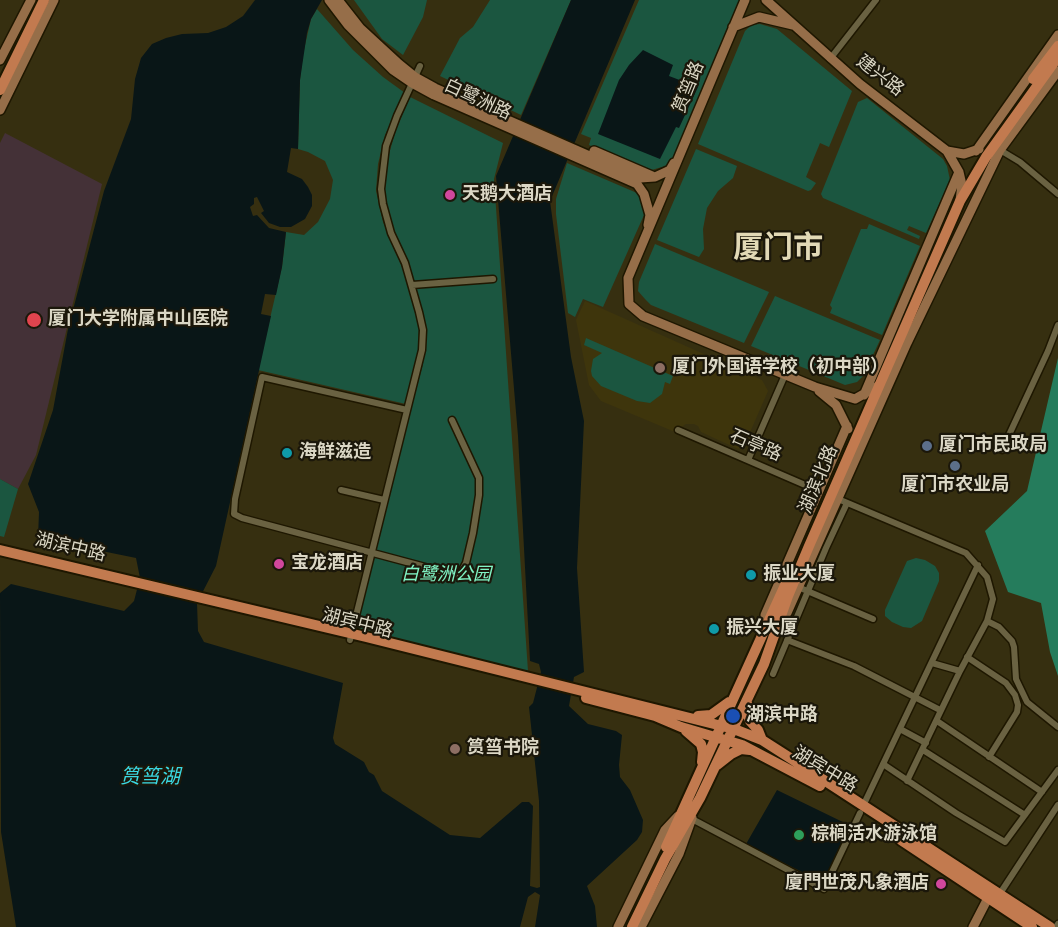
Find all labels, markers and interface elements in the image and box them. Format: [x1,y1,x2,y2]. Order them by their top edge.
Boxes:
street label: 建兴路 [851,52,907,102]
street label: 筼筜路 [670,59,710,117]
street label: 白鹭洲路 [440,76,514,126]
place label: 天鹅大酒店 [462,184,552,206]
marker: 天鹅大酒店 [443,188,457,202]
district label: 厦门市 [733,233,823,269]
place label: 厦门大学附属中山医院 [48,309,228,331]
marker: 厦门大学附属中山医院 [25,311,43,329]
place label: 厦门外国语学校（初中部） [672,357,888,379]
marker: 厦门外国语学校（初中部） [653,361,667,375]
street label: 石亭路 [726,427,784,467]
place label: 厦门市民政局 [939,435,1047,457]
marker: 厦门市民政局 [920,439,934,453]
place label: 海鲜滋造 [299,442,371,464]
street label: 湖滨北路 [796,443,844,517]
marker: 海鲜滋造 [280,446,294,460]
marker: 厦门市农业局 [948,459,962,473]
place label: 厦门市农业局 [901,475,1009,497]
street label: 湖滨中路 [32,530,108,568]
place label: 宝龙酒店 [291,553,363,575]
marker: 宝龙酒店 [272,557,286,571]
place label: 振业大厦 [763,564,835,586]
park label: 白鹭洲公园 [401,565,491,587]
marker: 振业大厦 [744,568,758,582]
street label: 湖宾中路 [319,606,395,644]
place label: 振兴大厦 [726,618,798,640]
marker: 振兴大厦 [707,622,721,636]
place label: 湖滨中路 [746,705,818,727]
marker: 湖滨中路 [724,707,742,725]
place label: 筼筜书院 [467,738,539,760]
marker: 筼筜书院 [448,742,462,756]
street label: 湖宾中路 [788,743,860,799]
water label: 筼筜湖 [120,767,180,791]
place label: 棕榈活水游泳馆 [811,824,937,846]
marker: 棕榈活水游泳馆 [792,828,806,842]
place label: 廈門世茂凡象酒店 [785,873,929,895]
marker: 廈門世茂凡象酒店 [934,877,948,891]

